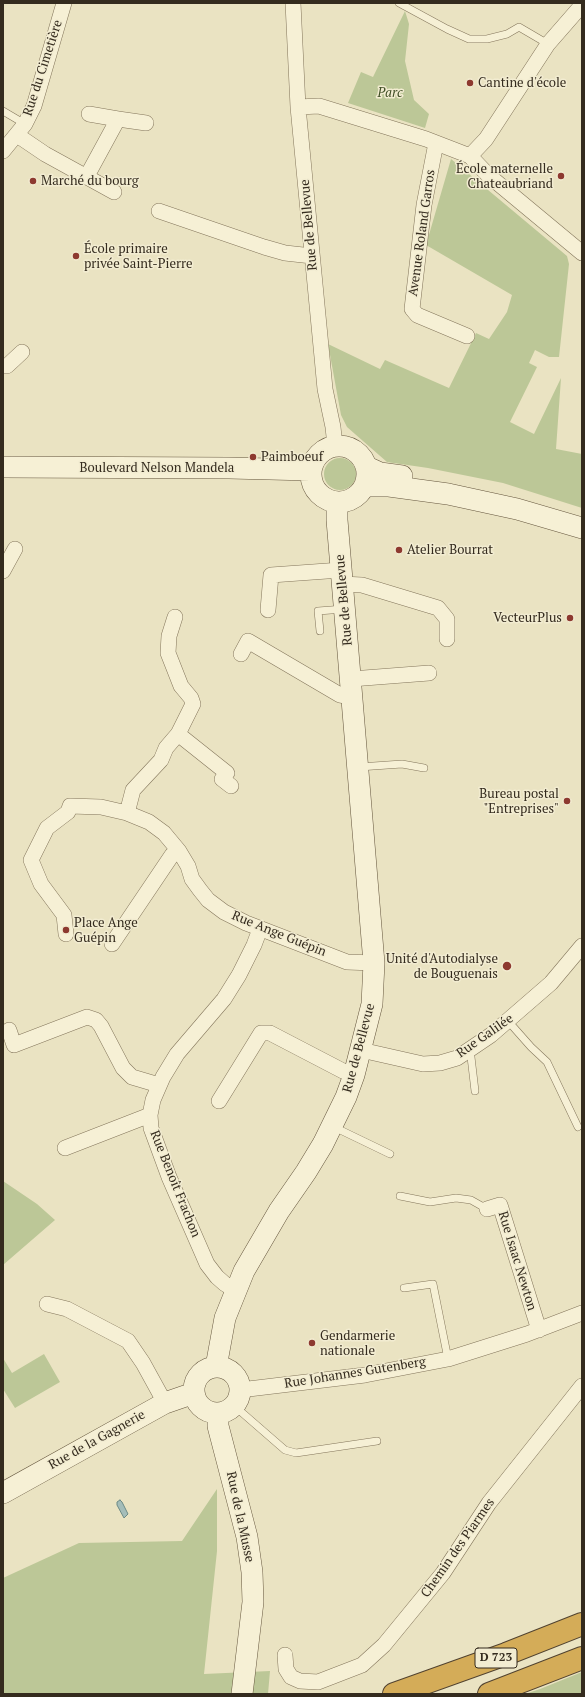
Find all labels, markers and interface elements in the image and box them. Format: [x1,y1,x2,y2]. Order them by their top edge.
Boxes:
street label: Rue du Cimetière [20,18,66,118]
place label: Cantine d'école [478,75,566,91]
marker: Cantine d'école [465,78,475,88]
park label: Parc [378,85,402,101]
place label: École maternelle Chateaubriand [456,161,553,192]
street label: Avenue Roland Garros [405,169,439,297]
marker: École maternelle Chateaubriand [556,171,566,181]
place label: Marché du bourg [41,173,139,189]
marker: Marché du bourg [28,176,38,186]
street label: Rue de Bellevue [297,179,321,271]
place label: École primaire privée Saint-Pierre [84,241,193,272]
marker: École primaire privée Saint-Pierre [71,251,81,261]
place label: Paimboeuf [261,449,323,465]
marker: Paimboeuf [248,452,258,462]
street label: Boulevard Nelson Mandela [80,460,234,476]
place label: Atelier Bourrat [407,542,493,558]
marker: Atelier Bourrat [394,545,404,555]
street label: Rue de Bellevue [332,554,356,646]
place label: VecteurPlus [493,610,562,626]
marker: VecteurPlus [565,613,575,623]
place label: Bureau postal "Entreprises" [479,786,559,817]
marker: Bureau postal "Entreprises" [562,796,572,806]
street label: Rue Ange Guépin [229,908,329,960]
place label: Place Ange Guépin [74,915,138,946]
marker: Place Ange Guépin [61,925,71,935]
place label: Unité d'Autodialyse de Bouguenais [386,951,498,982]
marker: Unité d'Autodialyse de Bouguenais [501,960,513,972]
street label: Rue de Bellevue [340,1002,378,1094]
street label: Rue Galilée [454,1011,516,1061]
street label: Rue Benoît Frachon [146,1128,204,1240]
street label: Rue Isaac Newton [494,1209,540,1313]
place label: Gendarmerie nationale [320,1328,395,1359]
marker: Gendarmerie nationale [307,1338,317,1348]
street label: Rue Johannes Gutenberg [283,1354,427,1392]
street label: Rue de la Gagnerie [46,1407,148,1473]
street label: Rue de la Musse [223,1470,257,1564]
street label: Chemin des Piarmes [418,1495,498,1601]
road number: D 723 [475,1648,517,1668]

